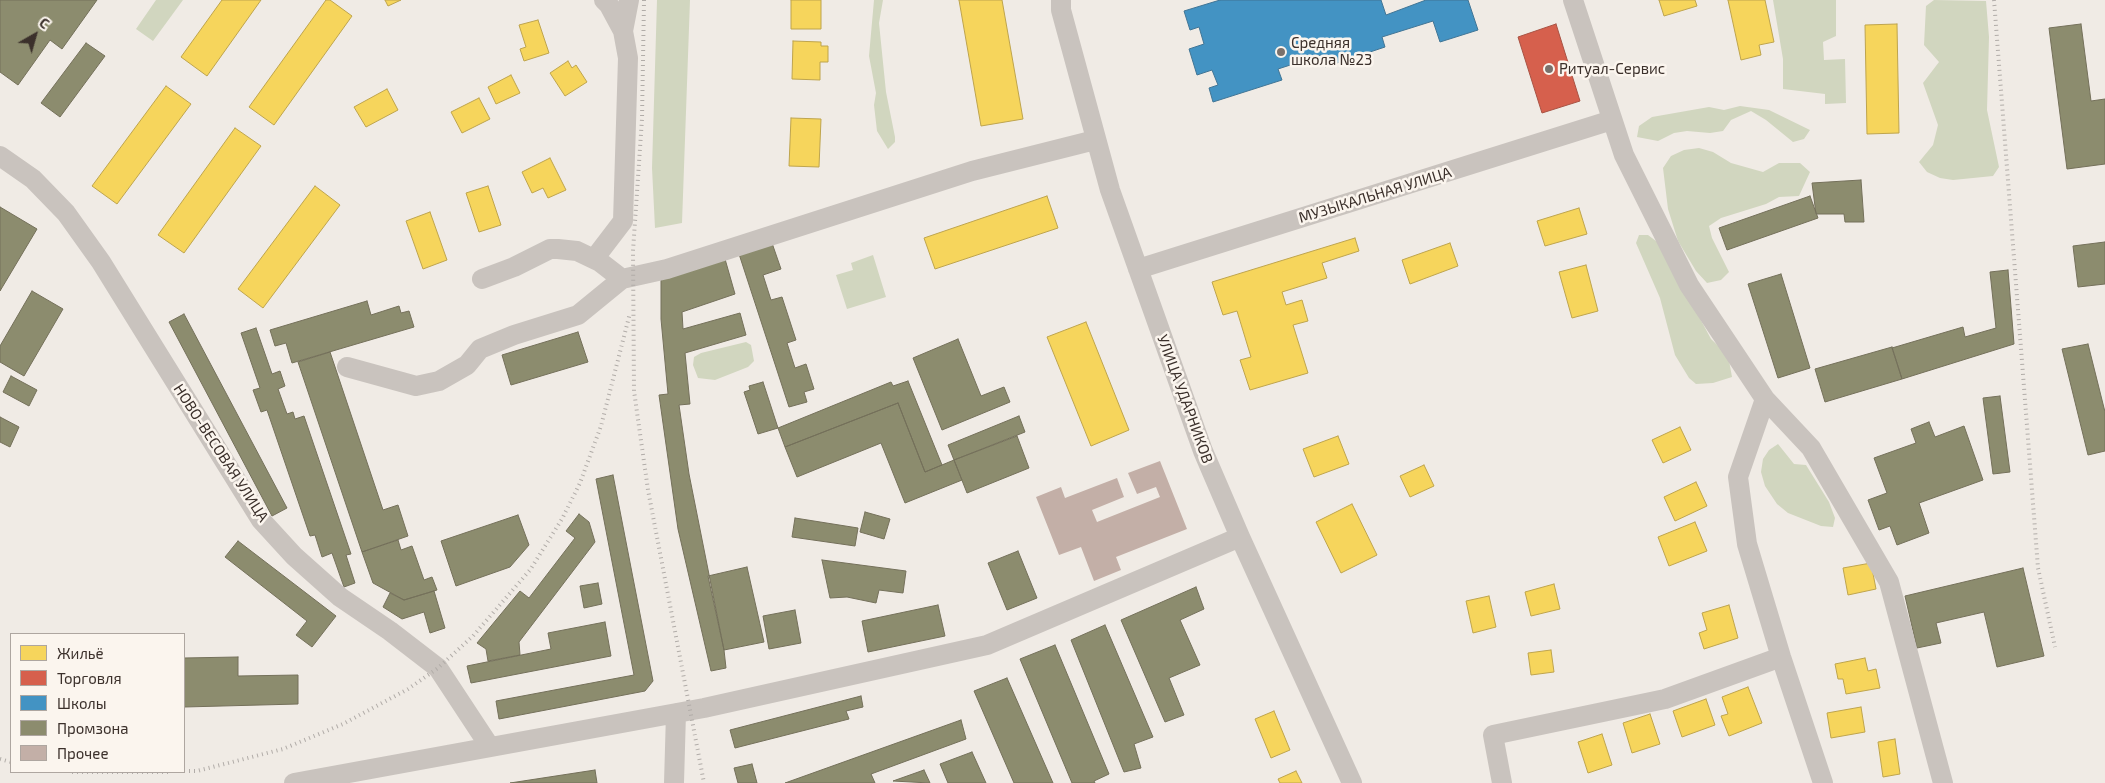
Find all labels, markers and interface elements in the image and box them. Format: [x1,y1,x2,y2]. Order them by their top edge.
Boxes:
north arrow [10,10,60,60]
text: С [36,14,53,32]
place label: Средняя школа №23 [1291,34,1372,69]
marker: Средняя школа №23 [1275,46,1287,58]
place label: Ритуал-Сервис [1559,60,1665,78]
marker: Ритуал-Сервис [1543,63,1555,75]
street label: МУЗЫКАЛЬНАЯ УЛИЦА [1296,163,1454,227]
street label: УЛИЦА УДАРНИКОВ [1153,332,1217,466]
street label: НОВО-ВЕСОВАЯ УЛИЦА [170,381,272,525]
legend [10,633,185,773]
text: Жильё [57,644,104,662]
text: Торговля [57,669,122,687]
text: Школы [57,694,107,712]
text: Промзона [57,719,129,737]
text: Прочее [57,744,109,762]

